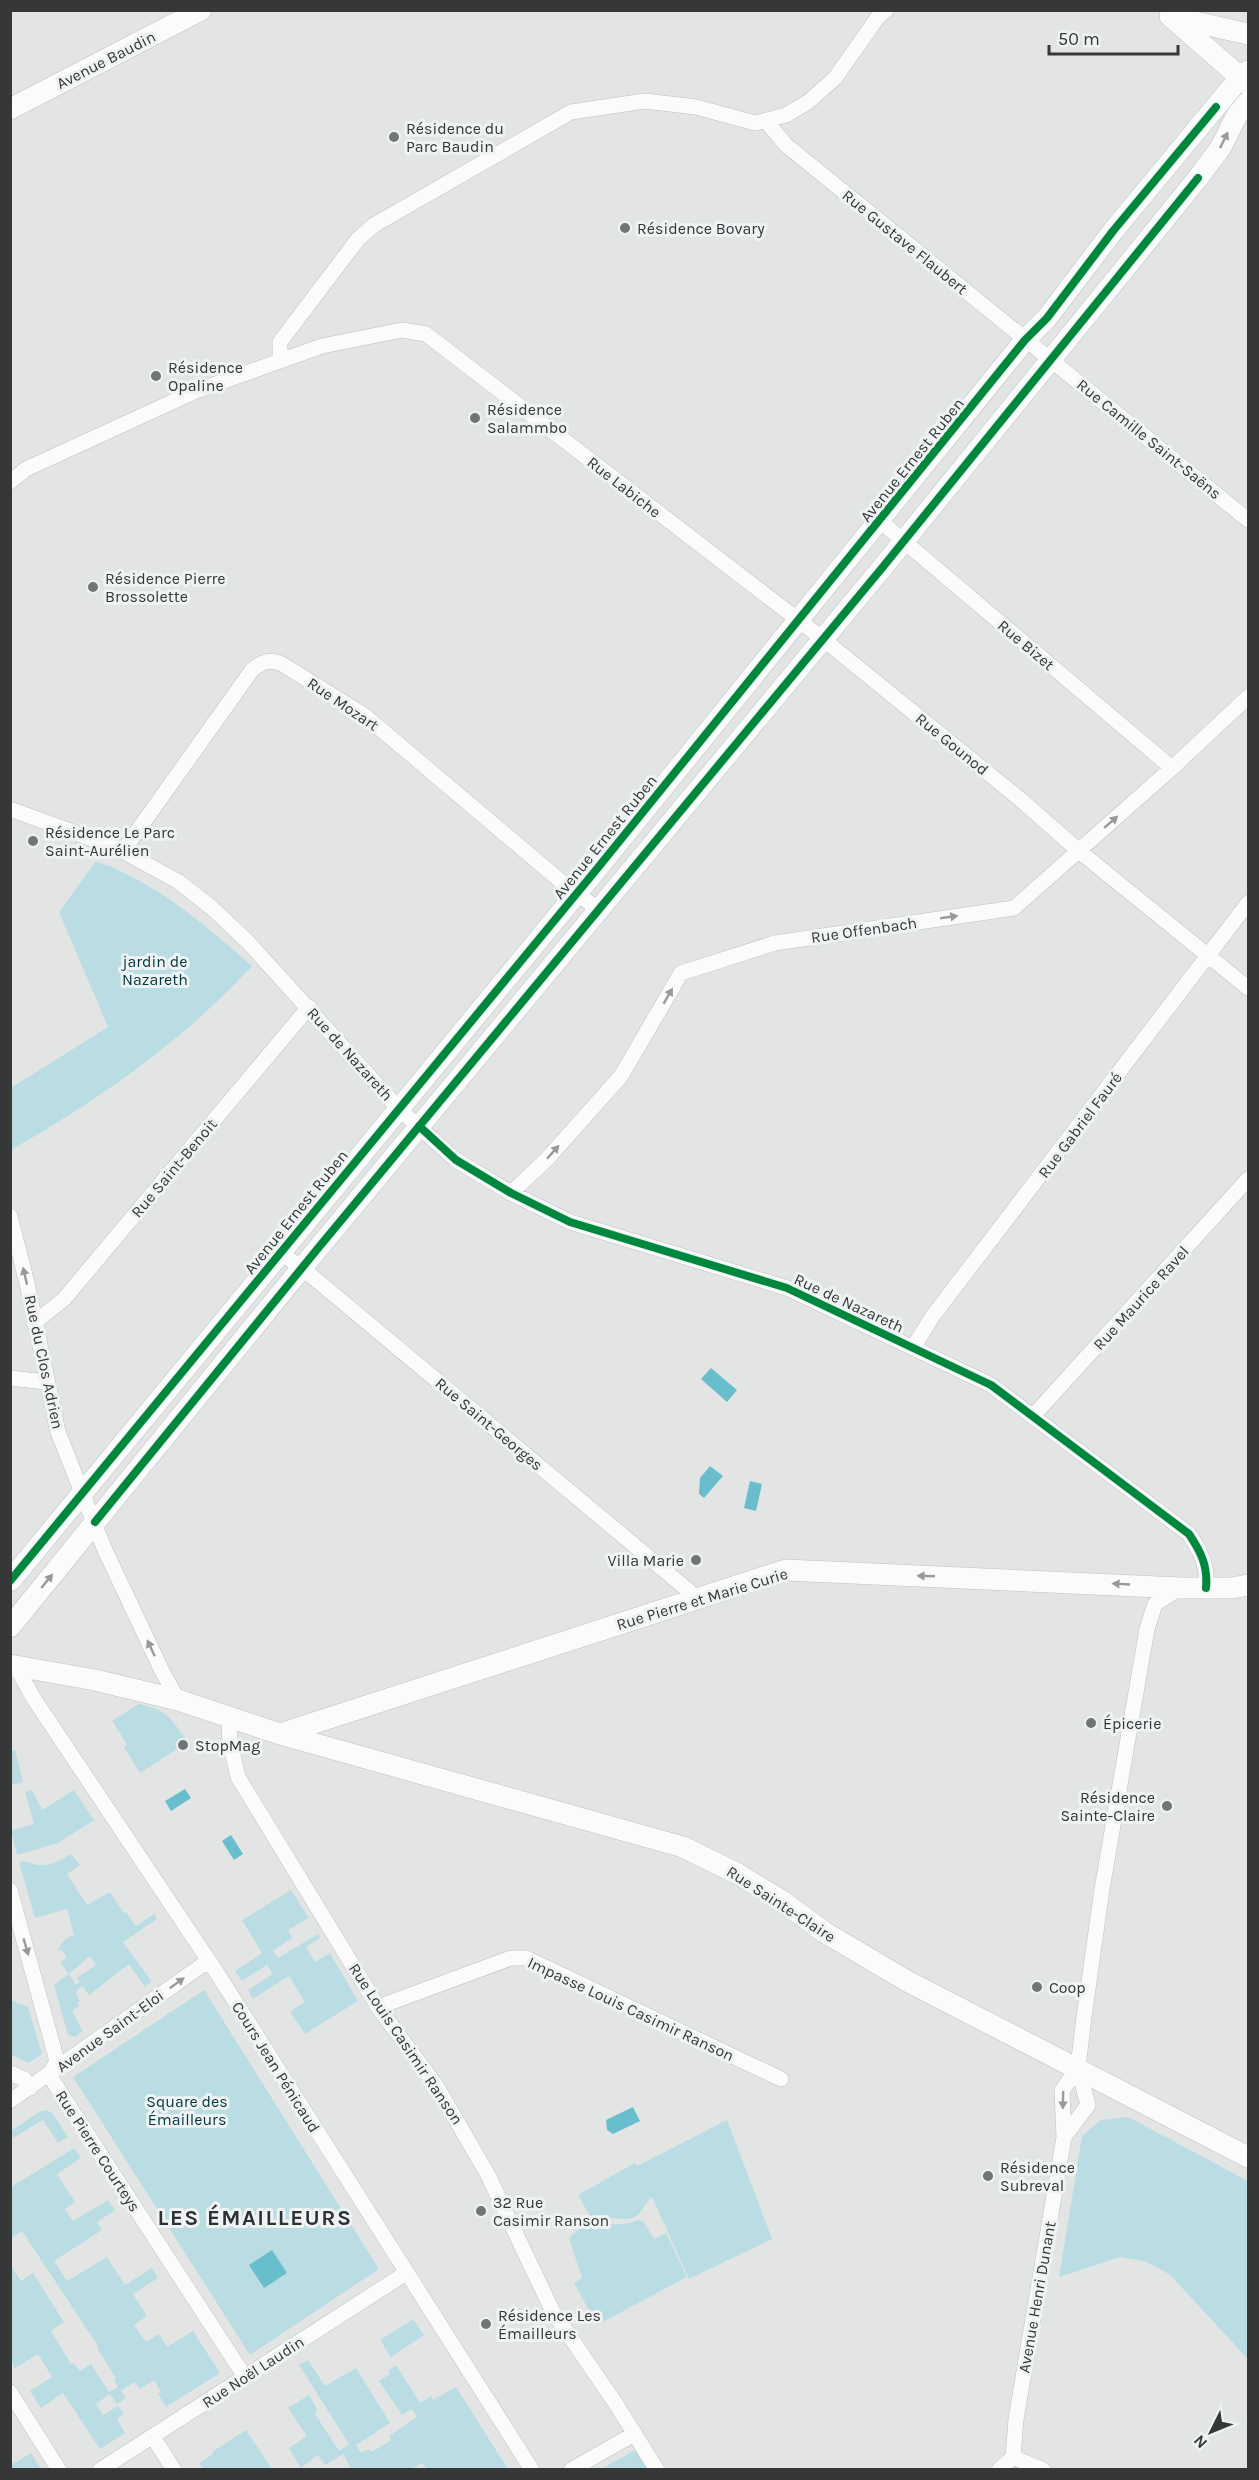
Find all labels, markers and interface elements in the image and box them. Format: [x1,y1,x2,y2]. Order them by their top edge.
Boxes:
scale bar [1049,18,1178,56]
street label: Avenue Baudin [53,27,159,93]
text: 50 m [1058,28,1100,50]
place label: Résidence du Parc Baudin [406,119,504,156]
marker: Résidence du Parc Baudin [387,130,401,144]
one-way arrow [1219,132,1228,149]
street label: Rue Gustave Flaubert [839,186,971,298]
place label: Résidence Bovary [637,219,765,238]
marker: Résidence Bovary [618,221,632,235]
place label: Résidence Opaline [168,358,243,395]
marker: Résidence Opaline [149,369,163,383]
street label: Rue Camille Saint-Saëns [1073,375,1225,503]
street label: Avenue Ernest Ruben [856,394,968,526]
place label: Résidence Salammbo [487,400,567,437]
marker: Résidence Salammbo [468,411,482,425]
street label: Rue Labiche [583,452,665,522]
place label: Résidence Pierre Brossolette [105,569,225,606]
marker: Résidence Pierre Brossolette [86,580,100,594]
street label: Rue Bizet [994,616,1058,674]
street label: Rue Mozart [304,673,382,735]
street label: Rue Gounod [912,709,992,779]
street label: Avenue Ernest Ruben [549,771,661,903]
one-way arrow [1103,816,1118,829]
place label: Résidence Le Parc Saint-Aurélien [45,823,175,860]
marker: Résidence Le Parc Saint-Aurélien [26,834,40,848]
street label: Rue Offenbach [810,913,918,947]
one-way arrow [939,913,958,922]
park label: jardin de Nazareth [120,952,188,989]
one-way arrow [663,988,674,1004]
street label: Rue de Nazareth [303,1003,397,1105]
street label: Rue Gabriel Fauré [1034,1068,1126,1182]
street label: Rue Saint-Benoit [127,1115,221,1221]
one-way arrow [546,1145,559,1160]
street label: Avenue Ernest Ruben [240,1146,352,1278]
street label: Rue Maurice Ravel [1089,1242,1193,1354]
one-way arrow [20,1267,30,1285]
street label: Rue de Nazareth [791,1269,907,1337]
street label: Rue du Clos Adrien [20,1293,68,1431]
street label: Rue Saint-Georges [431,1374,547,1474]
place label: Villa Marie [608,1551,684,1570]
marker: Villa Marie [689,1553,703,1567]
street label: Rue Pierre et Marie Curie [614,1564,790,1634]
one-way arrow [917,1572,936,1581]
one-way arrow [41,1573,54,1589]
one-way arrow [1112,1580,1131,1589]
one-way arrow [147,1640,156,1657]
place label: Épicerie [1103,1714,1161,1733]
marker: Épicerie [1084,1716,1098,1730]
place label: StopMag [195,1736,260,1755]
marker: StopMag [176,1738,190,1752]
place label: Résidence Sainte-Claire [1060,1788,1155,1825]
marker: Résidence Sainte-Claire [1160,1799,1174,1813]
street label: Rue Sainte-Claire [723,1862,839,1946]
one-way arrow [22,1938,31,1956]
street label: Impasse Louis Casimir Ranson [525,1953,737,2065]
street label: Rue Louis Casimir Ranson [345,1960,467,2128]
one-way arrow [168,1977,184,1989]
place label: Coop [1049,1978,1086,1997]
marker: Coop [1030,1980,1044,1994]
street label: Avenue Saint-Eloi [53,1986,167,2076]
street label: Cours Jean Pénicaud [228,1998,324,2136]
street label: Rue Pierre Courteys [52,2087,144,2215]
one-way arrow [1058,2090,1068,2109]
park label: Square des Émailleurs [146,2092,228,2129]
place label: Résidence Subreval [1000,2158,1075,2195]
marker: Résidence Subreval [981,2169,995,2183]
place label: 32 Rue Casimir Ranson [493,2193,609,2230]
district label: LES ÉMAILLEURS [158,2204,352,2231]
marker: 32 Rue Casimir Ranson [474,2204,488,2218]
street label: Avenue Henri Dunant [1014,2220,1060,2374]
place label: Résidence Les Émailleurs [498,2306,601,2343]
marker: Résidence Les Émailleurs [479,2317,493,2331]
street label: Rue Noël Laudin [199,2332,307,2412]
north arrow [1181,2402,1241,2462]
text: N [1190,2431,1211,2453]

